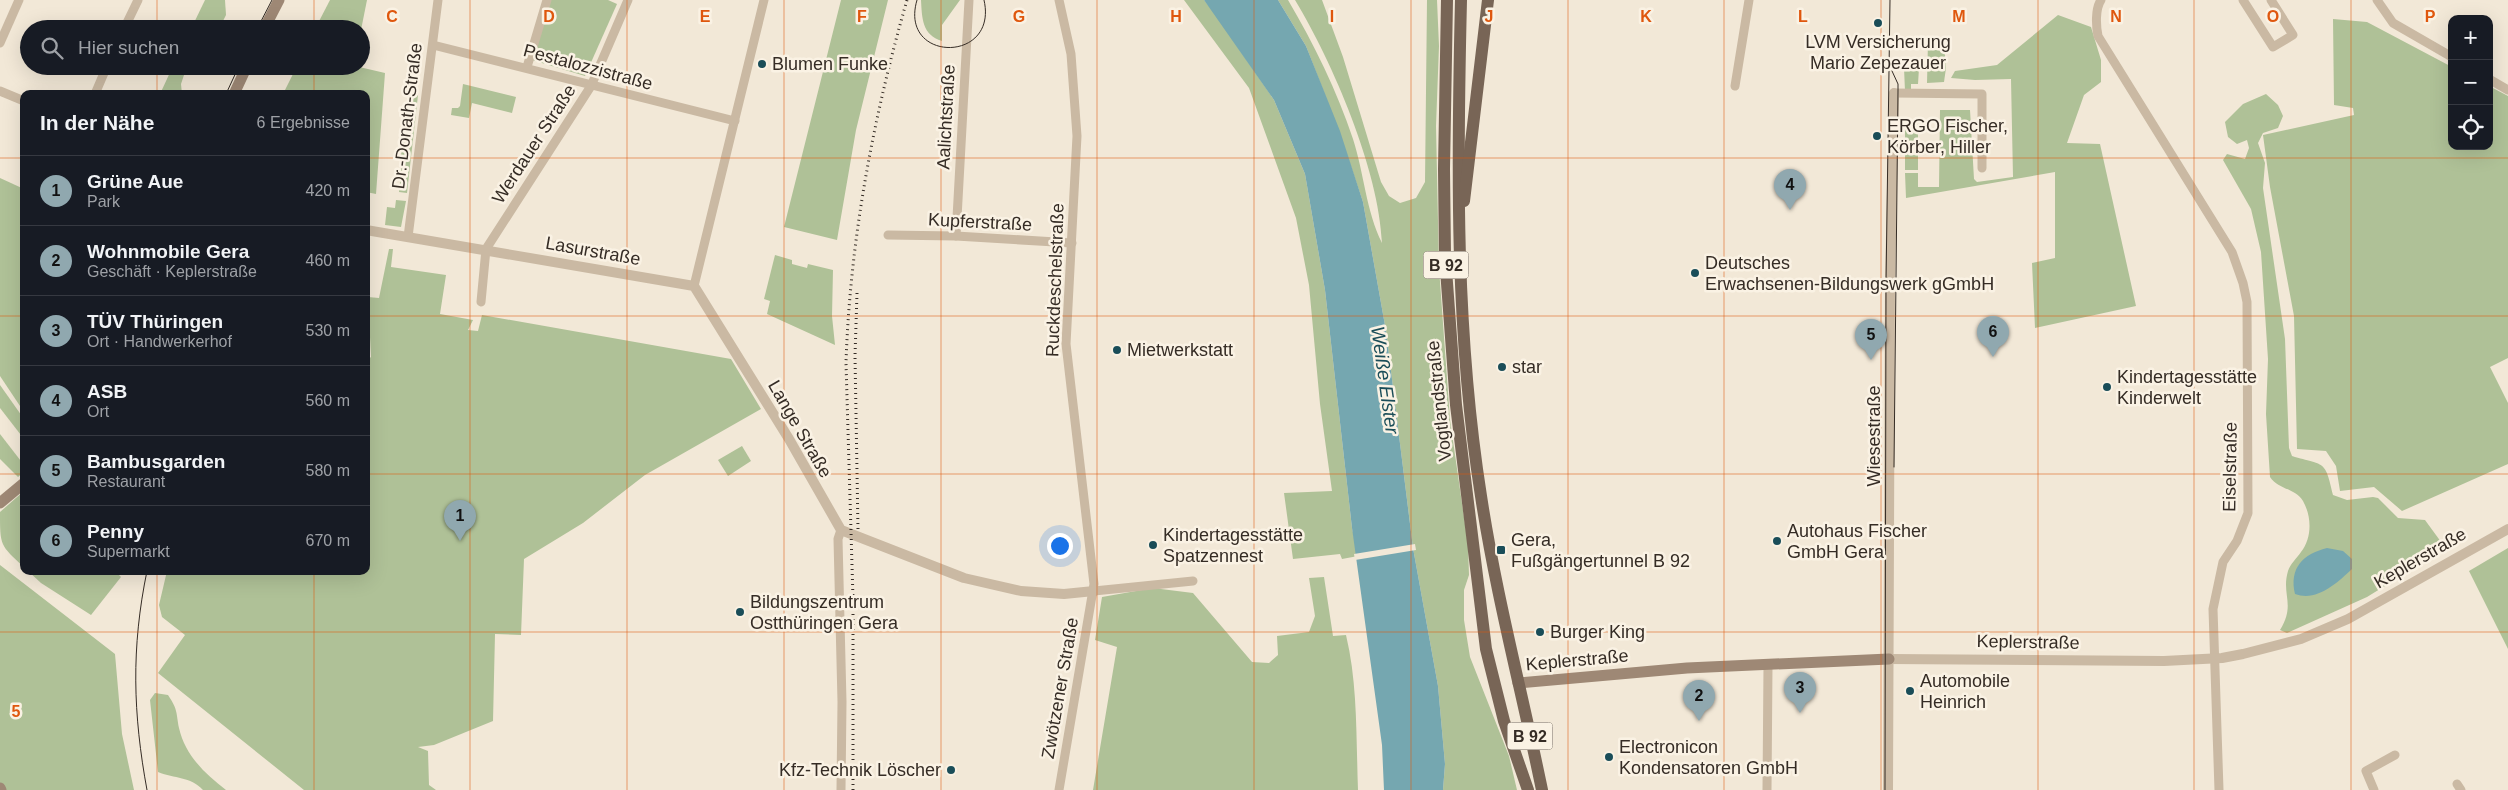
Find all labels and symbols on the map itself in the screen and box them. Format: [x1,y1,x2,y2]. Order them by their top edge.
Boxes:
text: C [386,8,398,25]
text: D [543,8,555,25]
text: E [700,8,711,25]
text: F [857,8,867,25]
text: G [1013,8,1025,25]
text: H [1170,8,1182,25]
text: I [1330,8,1334,25]
text: J [1485,8,1493,25]
text: K [1640,8,1652,25]
text: L [1798,8,1808,25]
text: M [1952,8,1966,25]
text: N [2110,8,2122,25]
text: O [2267,8,2279,25]
text: P [2425,8,2436,25]
marker: LVM Versicherung Mario Zepezauer [1872,17,1884,29]
place label: LVM Versicherung Mario Zepezauer [1805,32,1951,73]
street label: Pestalozzistraße [521,40,655,94]
street label: Dr.-Donath-Straße [388,42,426,190]
place label: Blumen Funke [772,54,888,74]
marker: Blumen Funke [756,58,768,70]
street label: Aalichtstraße [933,64,959,170]
street label: Werdauer Straße [488,81,580,207]
place label: ERGO Fischer, Körber, Hiller [1887,116,2008,157]
marker: ERGO Fischer, Körber, Hiller [1871,130,1883,142]
pin: 4 [1774,169,1806,210]
street label: Ruckdeschelstraße [1042,203,1068,357]
street label: Kupferstraße [928,209,1032,235]
street label: Lasurstraße [544,233,642,269]
road number: B 92 [1424,252,1468,278]
place label: Deutsches Erwachsenen-Bildungswerk gGmbH [1705,253,1994,294]
marker: Deutsches Erwachsenen-Bildungswerk gGmbH [1689,267,1701,279]
pin: 6 [1977,316,2009,357]
pin: 5 [1855,319,1887,360]
water label: Weiße Elster [1367,325,1403,436]
place label: Mietwerkstatt [1127,340,1233,360]
street label: Vogtlandstraße [1423,340,1455,462]
marker: Mietwerkstatt [1111,344,1123,356]
place label: star [1512,357,1542,377]
marker: star [1496,361,1508,373]
place label: Kindertagesstätte Kinderwelt [2117,367,2257,408]
street label: Lange Straße [764,377,836,481]
marker: Kindertagesstätte Kinderwelt [2101,381,2113,393]
street label: Wiesestraße [1864,385,1884,487]
street label: Eiselstraße [2219,422,2241,512]
pin: 1 [444,500,476,541]
place label: Autohaus Fischer GmbH Gera [1787,521,1927,562]
street label: Keplerstraße [2370,524,2470,592]
place label: Kindertagesstätte Spatzennest [1163,525,1303,566]
place label: Gera, Fußgängertunnel B 92 [1511,530,1690,571]
your location [1047,533,1073,559]
marker: Autohaus Fischer GmbH Gera [1771,535,1783,547]
marker: Kindertagesstätte Spatzennest [1147,539,1159,551]
marker: Gera, Fußgängertunnel B 92 [1495,544,1507,556]
place label: Bildungszentrum Ostthüringen Gera [750,592,899,633]
marker: Bildungszentrum Ostthüringen Gera [734,606,746,618]
street label: Zwötzener Straße [1038,616,1082,760]
place label: Burger King [1550,622,1645,642]
marker: Burger King [1534,626,1546,638]
street label: Keplerstraße [1976,631,2080,653]
street label: Keplerstraße [1525,646,1629,674]
place label: Automobile Heinrich [1920,671,2010,712]
pin: 3 [1784,672,1816,713]
pin: 2 [1683,680,1715,721]
marker: Automobile Heinrich [1904,685,1916,697]
text: 5 [12,703,21,720]
road number: B 92 [1508,722,1552,749]
place label: Electronicon Kondensatoren GmbH [1619,737,1798,778]
marker: Electronicon Kondensatoren GmbH [1603,751,1615,763]
place label: Kfz-Technik Löscher [779,760,941,780]
marker: Kfz-Technik Löscher [945,764,957,776]

